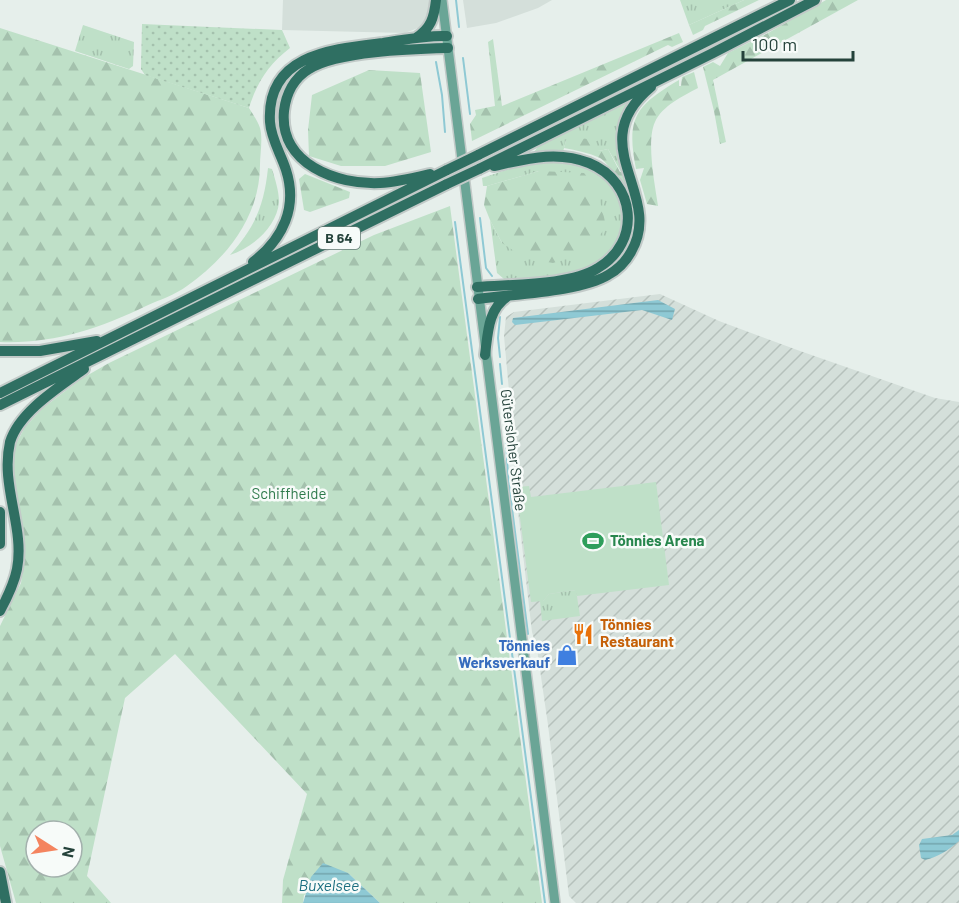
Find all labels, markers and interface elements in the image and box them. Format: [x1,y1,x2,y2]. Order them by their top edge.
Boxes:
scale bar [743,24,852,62]
text: 100 m [752,33,797,55]
road number: B 64 [318,227,360,249]
street label: Gütersloher Straße [498,388,530,512]
park label: Schiffheide [251,484,327,502]
sports icon: Tönnies Arena [581,529,605,553]
place label: Tönnies Arena [610,531,705,549]
place label: Tönnies Restaurant [600,615,674,650]
restaurant icon: Tönnies Restaurant [571,622,595,646]
place label: Tönnies Werksverkauf [458,636,550,671]
shop icon: Tönnies Werksverkauf [555,643,579,667]
north arrow [24,819,84,879]
text: N [59,845,80,859]
water label: Buxelsee [299,875,359,894]

